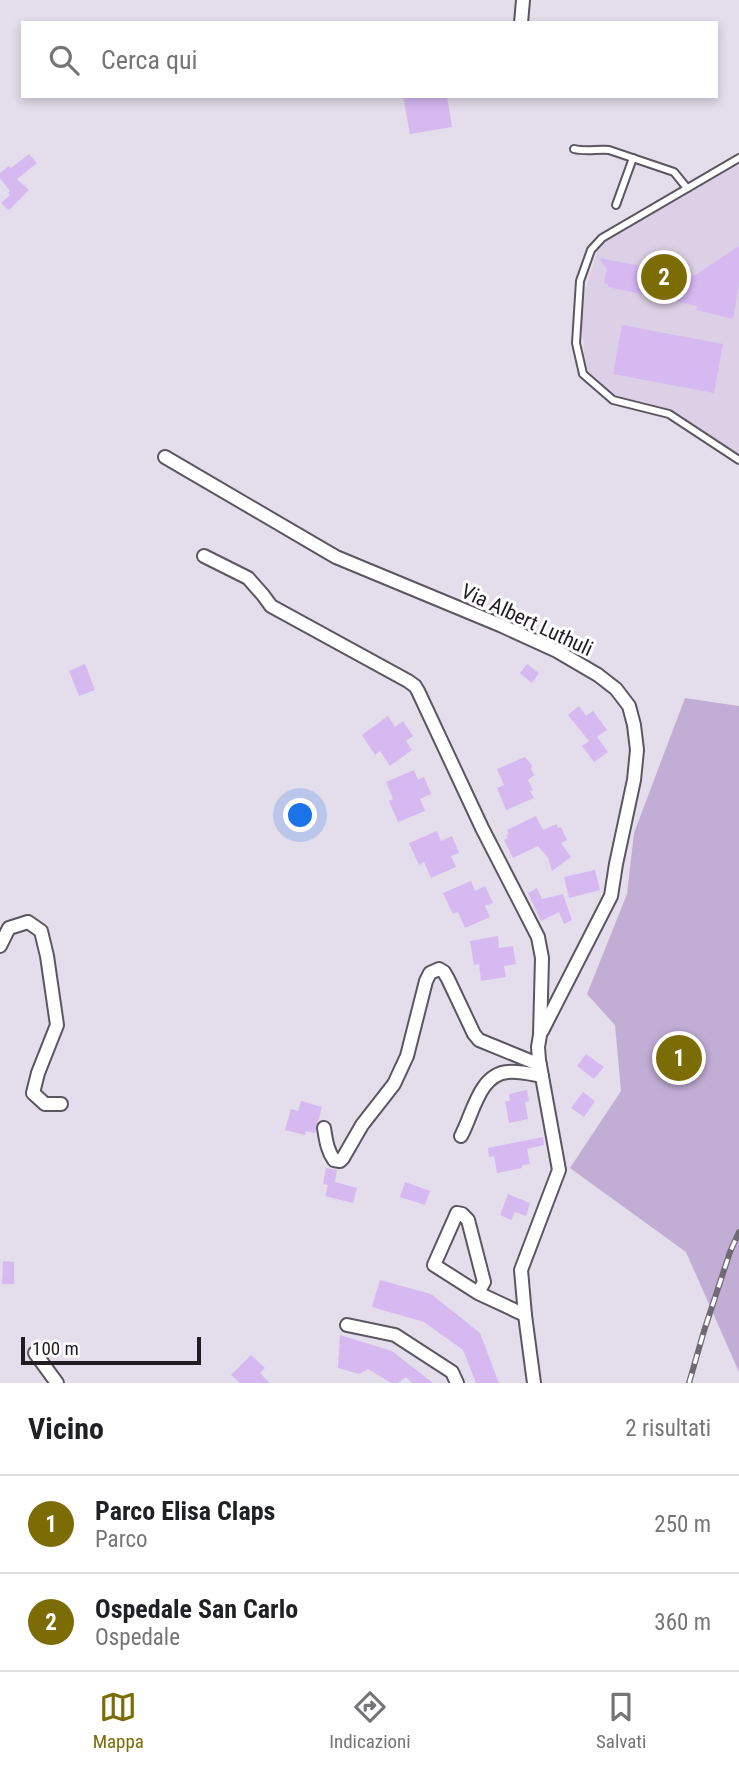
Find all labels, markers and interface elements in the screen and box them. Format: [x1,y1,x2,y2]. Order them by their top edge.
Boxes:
search box [21,21,718,98]
icon: search [45,41,83,79]
text: Cerca qui [101,45,198,75]
pin: 2 [641,251,687,303]
street label: Via Albert Luthuli [457,579,597,661]
your location [283,798,317,832]
pin: 1 [656,1032,702,1084]
scale bar [21,1334,201,1366]
text: 100 m [32,1337,79,1360]
text: Vicino [28,1411,104,1446]
text: 2 risultati [625,1415,711,1442]
text: Parco Elisa Claps [95,1496,275,1526]
text: 1 [45,1511,57,1538]
text: 250 m [654,1511,711,1538]
text: Parco [95,1526,148,1553]
text: Ospedale San Carlo [95,1594,298,1624]
text: 2 [45,1609,57,1636]
text: 360 m [654,1609,711,1636]
text: Ospedale [95,1624,180,1651]
tab: Mappa [93,1688,144,1753]
tab: Indicazioni [329,1688,411,1753]
tab: Salvati [596,1688,646,1753]

